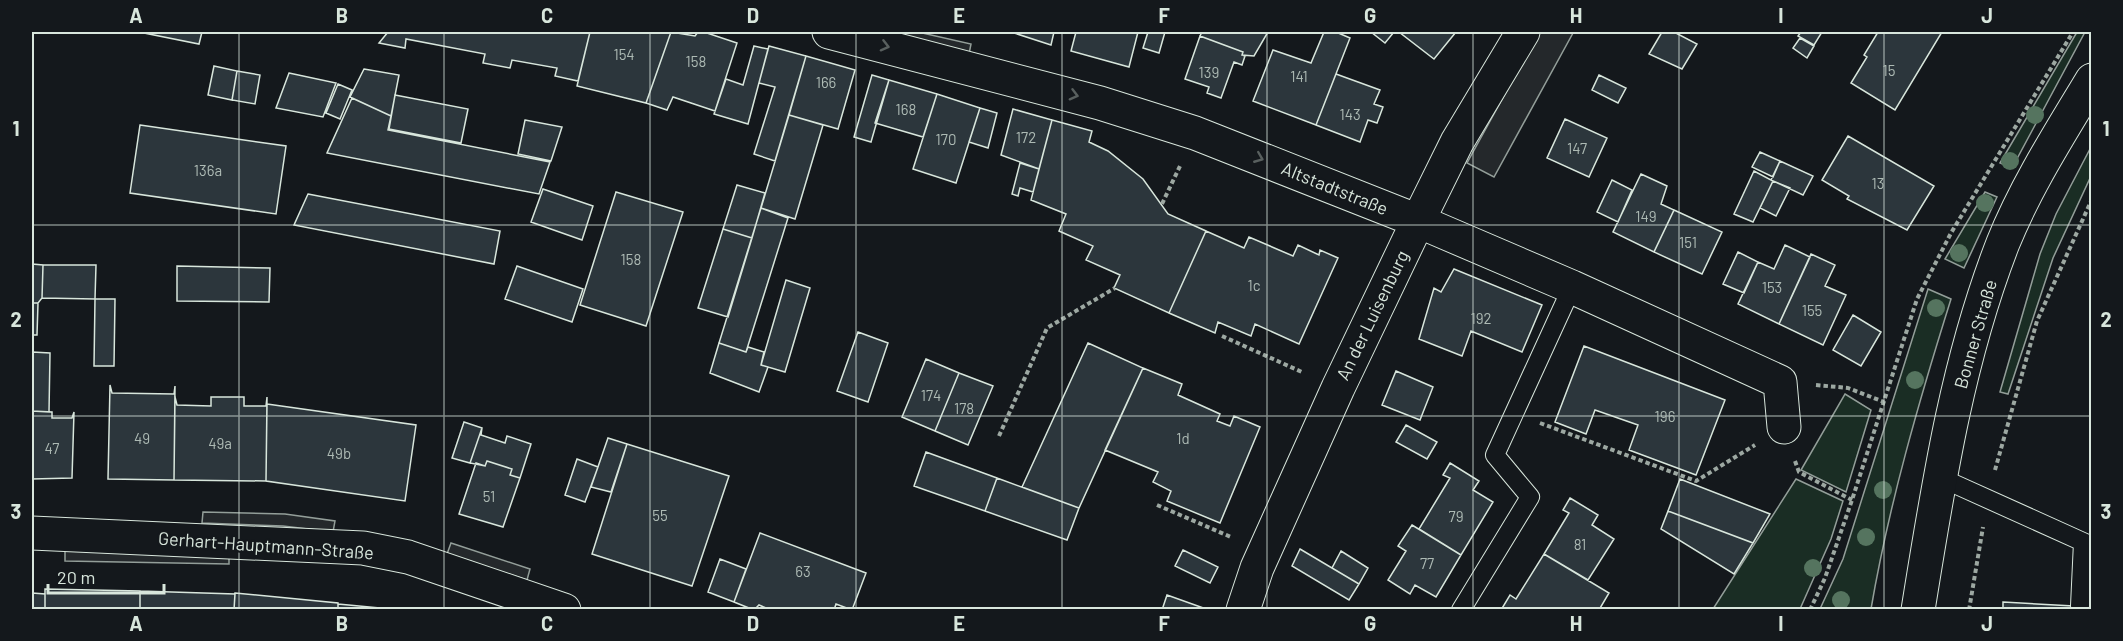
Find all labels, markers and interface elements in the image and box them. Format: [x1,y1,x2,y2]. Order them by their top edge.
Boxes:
text: A [129,3,143,27]
text: B [336,3,348,27]
text: C [541,3,553,27]
text: D [747,3,759,27]
text: E [953,3,965,27]
text: F [1158,3,1170,27]
text: G [1364,3,1376,27]
text: H [1570,3,1582,27]
text: I [1778,3,1784,27]
text: J [1981,3,1993,27]
one-way arrow [880,38,890,51]
house number: 154 [613,45,635,63]
house number: 158 [686,52,706,70]
house number: 15 [1883,61,1895,79]
house number: 139 [1199,63,1219,81]
house number: 141 [1290,67,1308,85]
house number: 166 [816,73,836,91]
one-way arrow [1068,88,1079,100]
house number: 168 [896,100,916,118]
house number: 143 [1339,105,1361,123]
text: 1 [12,116,20,140]
text: 1 [2102,116,2110,140]
house number: 172 [1016,128,1036,146]
house number: 170 [936,130,956,148]
house number: 147 [1567,139,1587,157]
one-way arrow [1252,151,1263,163]
street label: Altstadtstraße [1279,157,1391,219]
house number: 136a [194,161,222,179]
house number: 13 [1872,174,1884,192]
house number: 149 [1635,207,1657,225]
house number: 151 [1679,233,1697,251]
street label: An der Luisenburg [1331,247,1413,383]
house number: 158 [621,250,641,268]
house number: 1c [1247,276,1261,294]
street label: Bonner Straße [1949,277,2001,391]
house number: 153 [1762,278,1782,296]
house number: 155 [1802,301,1822,319]
text: 2 [10,307,22,331]
text: 2 [2100,307,2112,331]
house number: 192 [1470,309,1492,327]
house number: 174 [921,386,941,404]
house number: 178 [954,399,974,417]
house number: 196 [1655,407,1675,425]
house number: 49 [134,429,150,447]
house number: 1d [1176,429,1190,447]
house number: 49a [208,434,232,452]
house number: 47 [45,439,59,457]
house number: 49b [327,444,351,462]
house number: 51 [483,487,495,505]
text: 3 [11,499,21,523]
text: 3 [2101,499,2111,523]
house number: 55 [652,506,668,524]
house number: 79 [1449,507,1463,525]
street label: Gerhart-Hauptmann-Straße [157,526,375,564]
house number: 81 [1574,535,1586,553]
house number: 77 [1420,554,1434,572]
scale bar [48,557,164,595]
house number: 63 [795,562,811,580]
text: 20 m [57,566,95,588]
text: A [129,611,143,635]
text: B [336,611,348,635]
text: C [541,611,553,635]
text: D [747,611,759,635]
text: E [953,611,965,635]
text: F [1158,611,1170,635]
text: G [1364,611,1376,635]
text: H [1570,611,1582,635]
text: I [1778,611,1784,635]
text: J [1981,611,1993,635]

